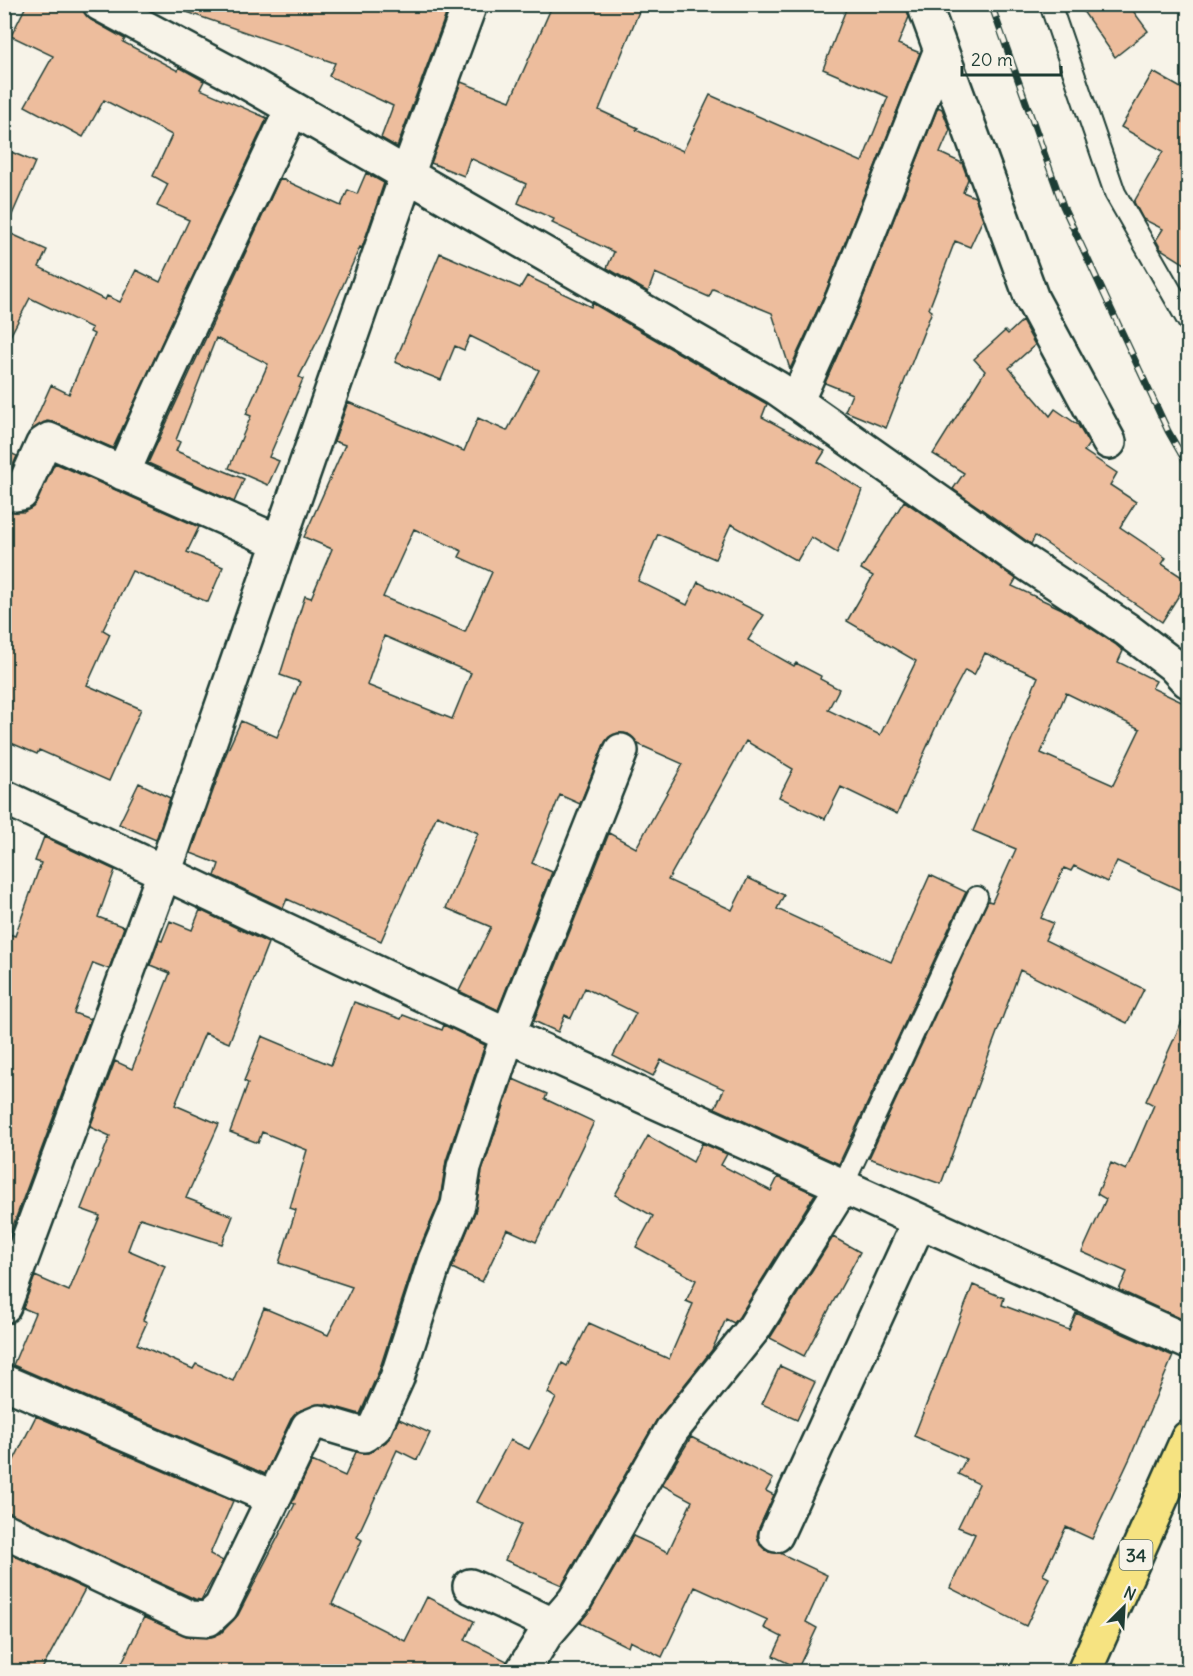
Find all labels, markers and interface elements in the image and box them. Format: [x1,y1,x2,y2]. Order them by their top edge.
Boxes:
scale bar [962,39,1061,77]
text: 20 m [971,48,1013,71]
road number: 34 [1120,1540,1152,1570]
north arrow [1094,1577,1154,1637]
text: N [1121,1582,1139,1605]

